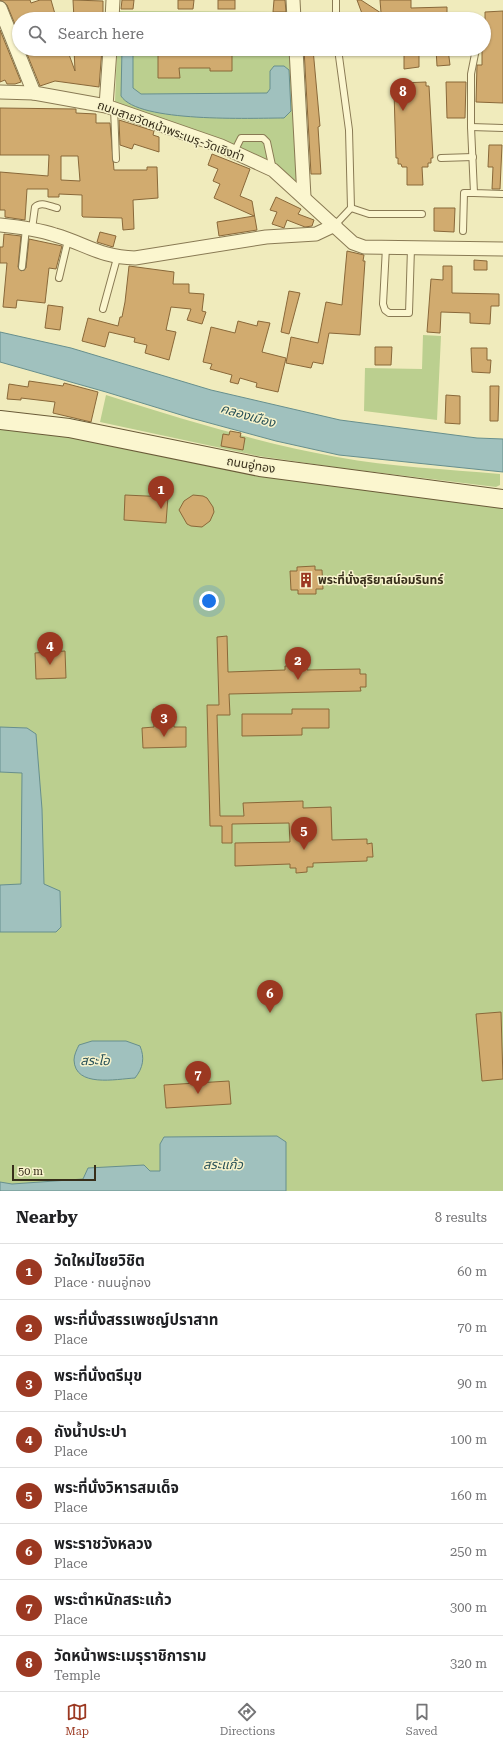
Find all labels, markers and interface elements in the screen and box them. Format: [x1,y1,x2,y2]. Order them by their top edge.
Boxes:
search box [12,12,491,56]
icon: search [26,23,48,45]
text: Search here [58,25,144,43]
pin: 8 [390,78,416,111]
street label: ถนนสายวัดหน้าพระเมรุ-วัดเชิงท่า [96,98,246,164]
water label: คลองเมือง [219,401,278,431]
street label: ถนนอู่ทอง [225,454,277,476]
pin: 1 [148,476,174,509]
building icon: พระที่นั่งสุริยาสน์อมรินทร์ [297,571,315,589]
place label: พระที่นั่งสุริยาสน์อมรินทร์ [318,571,444,587]
your location [199,591,219,611]
pin: 4 [37,632,63,665]
pin: 2 [285,647,311,680]
pin: 3 [151,704,177,737]
pin: 5 [291,817,317,850]
pin: 6 [257,980,283,1013]
water label: สระโอ [80,1053,110,1068]
pin: 7 [185,1061,211,1094]
water label: สระแก้ว [203,1157,243,1172]
scale bar [12,1163,96,1182]
text: 50 m [18,1165,43,1178]
text: Nearby [16,1207,78,1227]
text: 8 results [435,1210,487,1225]
text: วัดใหม่ไชยวิชิต [54,1252,145,1270]
text: 1 [25,1264,33,1279]
text: 60 m [457,1264,487,1279]
text: Place · ถนนอู่ทอง [54,1275,151,1290]
text: พระที่นั่งสรรเพชญ์ปราสาท [54,1311,218,1329]
text: 2 [25,1320,33,1335]
text: 70 m [457,1320,487,1335]
text: Place [54,1332,88,1347]
text: พระที่นั่งตรีมุข [54,1367,142,1385]
text: 3 [25,1376,33,1391]
text: 90 m [457,1376,487,1391]
text: Place [54,1388,88,1403]
text: ถังน้ำประปา [54,1423,127,1441]
text: 4 [25,1432,33,1447]
text: 100 m [450,1432,487,1447]
text: Place [54,1444,88,1459]
text: พระที่นั่งวิหารสมเด็จ [54,1479,179,1497]
text: 5 [25,1488,33,1503]
text: 160 m [450,1488,487,1503]
text: Place [54,1500,88,1515]
text: พระราชวังหลวง [54,1535,152,1553]
text: 6 [25,1544,33,1559]
text: 250 m [450,1544,487,1559]
text: Place [54,1556,88,1571]
text: พระตำหนักสระแก้ว [54,1591,172,1609]
text: 7 [25,1600,33,1615]
text: 300 m [450,1600,487,1615]
text: Place [54,1612,88,1627]
text: วัดหน้าพระเมรุราชิการาม [54,1647,207,1665]
text: 8 [25,1656,33,1671]
text: 320 m [450,1656,487,1671]
text: Temple [54,1668,101,1683]
tab: Map [65,1701,89,1738]
tab: Directions [220,1701,275,1738]
tab: Saved [406,1701,438,1738]

